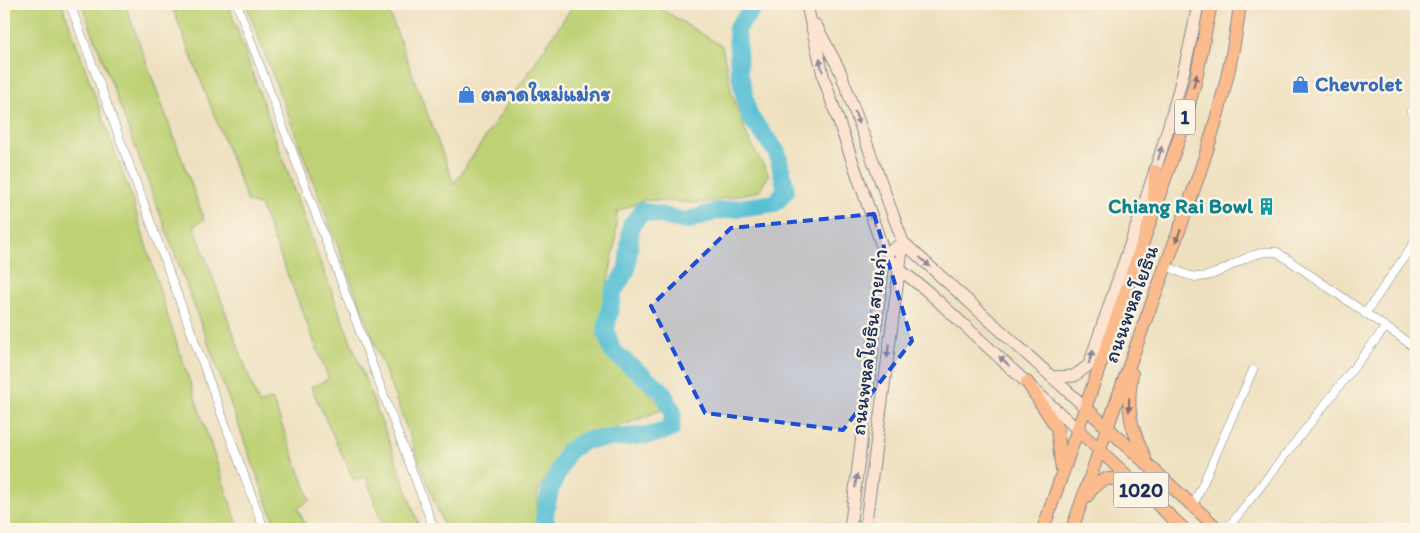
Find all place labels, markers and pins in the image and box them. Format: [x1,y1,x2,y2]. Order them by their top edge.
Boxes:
place label: Chevrolet [1315,71,1403,96]
shop icon: Chevrolet [1291,74,1311,94]
place label: ตลาดใหม่แม่กร [481,81,611,106]
shop icon: ตลาดใหม่แม่กร [457,84,477,104]
place label: Chiang Rai Bowl [1108,193,1254,219]
building icon: Chiang Rai Bowl [1257,196,1277,216]

